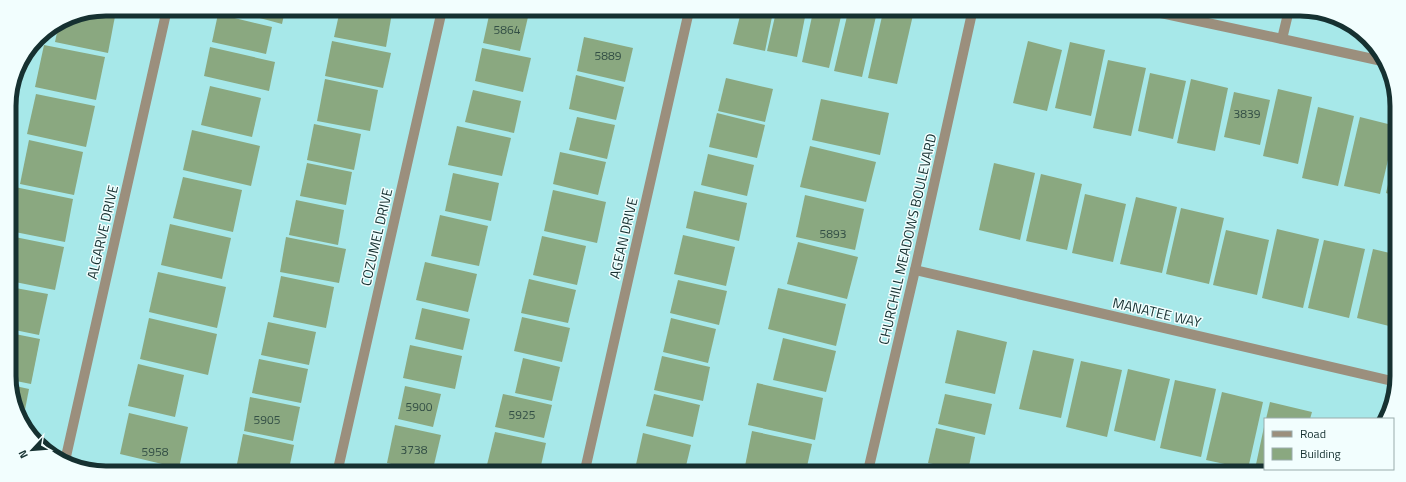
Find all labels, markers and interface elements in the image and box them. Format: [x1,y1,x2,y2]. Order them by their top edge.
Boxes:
house number: 5864 [494,20,521,39]
house number: 5889 [595,46,622,65]
house number: 3839 [1234,104,1261,123]
street label: CHURCHILL MEADOWS BOULEVARD [872,131,942,347]
street label: ALGARVE DRIVE [81,183,123,281]
street label: COZUMEL DRIVE [355,186,397,288]
street label: AGEAN DRIVE [603,195,643,281]
house number: 5893 [820,224,846,243]
street label: MANATEE WAY [1111,292,1204,333]
house number: 5900 [406,397,433,416]
house number: 5925 [509,405,536,424]
house number: 5905 [254,410,281,429]
legend [1264,418,1394,470]
text: Road [1300,424,1326,443]
north arrow [12,430,52,470]
house number: 3738 [401,440,428,459]
house number: 5958 [142,442,169,461]
text: Building [1300,444,1341,463]
text: N [14,447,32,461]

